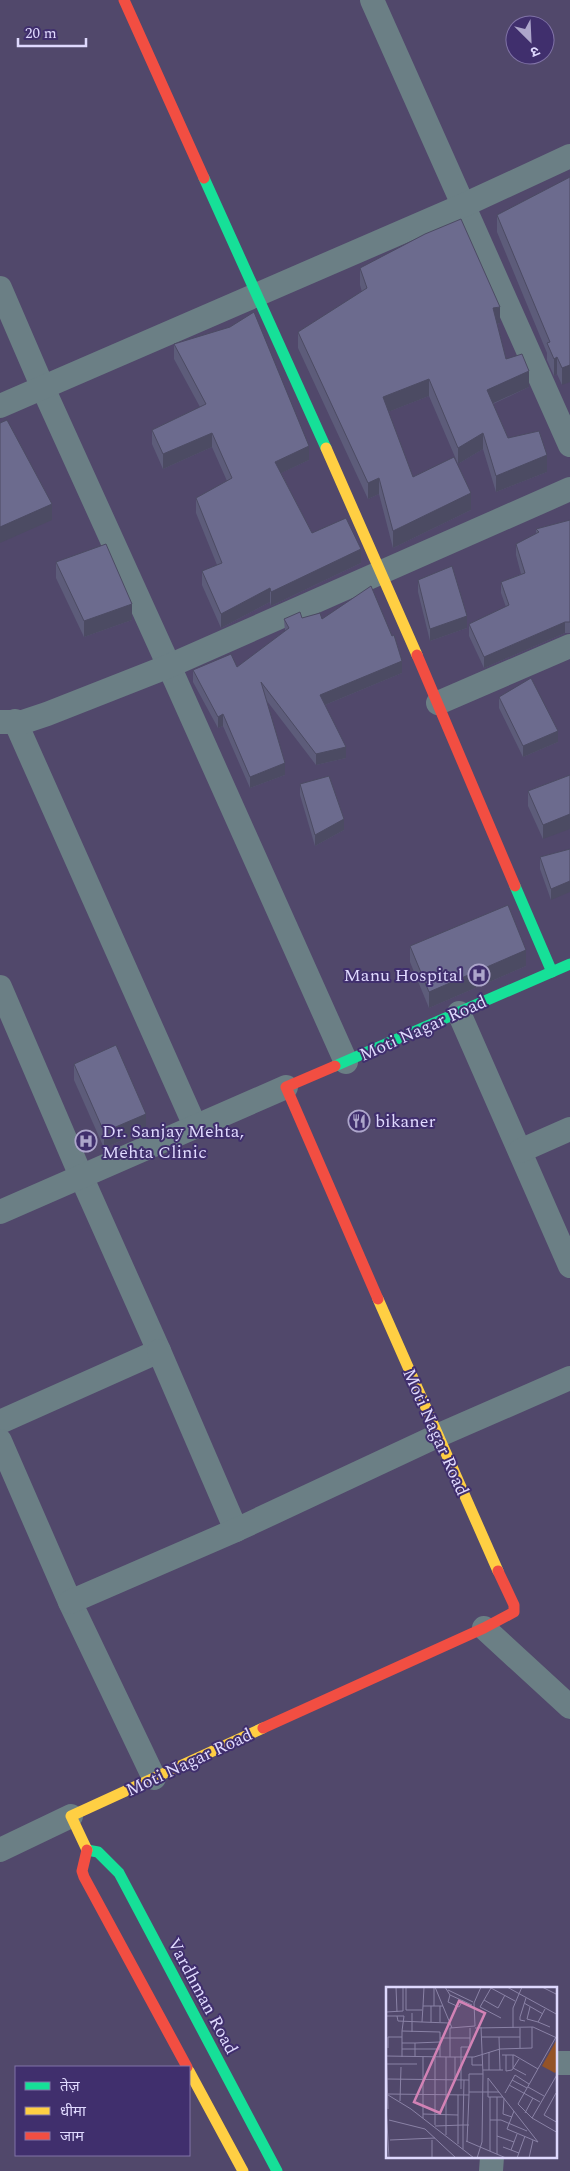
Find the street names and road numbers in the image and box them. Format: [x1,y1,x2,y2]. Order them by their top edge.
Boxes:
street label: Moti Nagar Road [355,988,491,1069]
street label: Moti Nagar Road [395,1364,476,1500]
street label: Moti Nagar Road [121,1721,257,1804]
street label: Vardhman Road [160,1933,245,2059]

